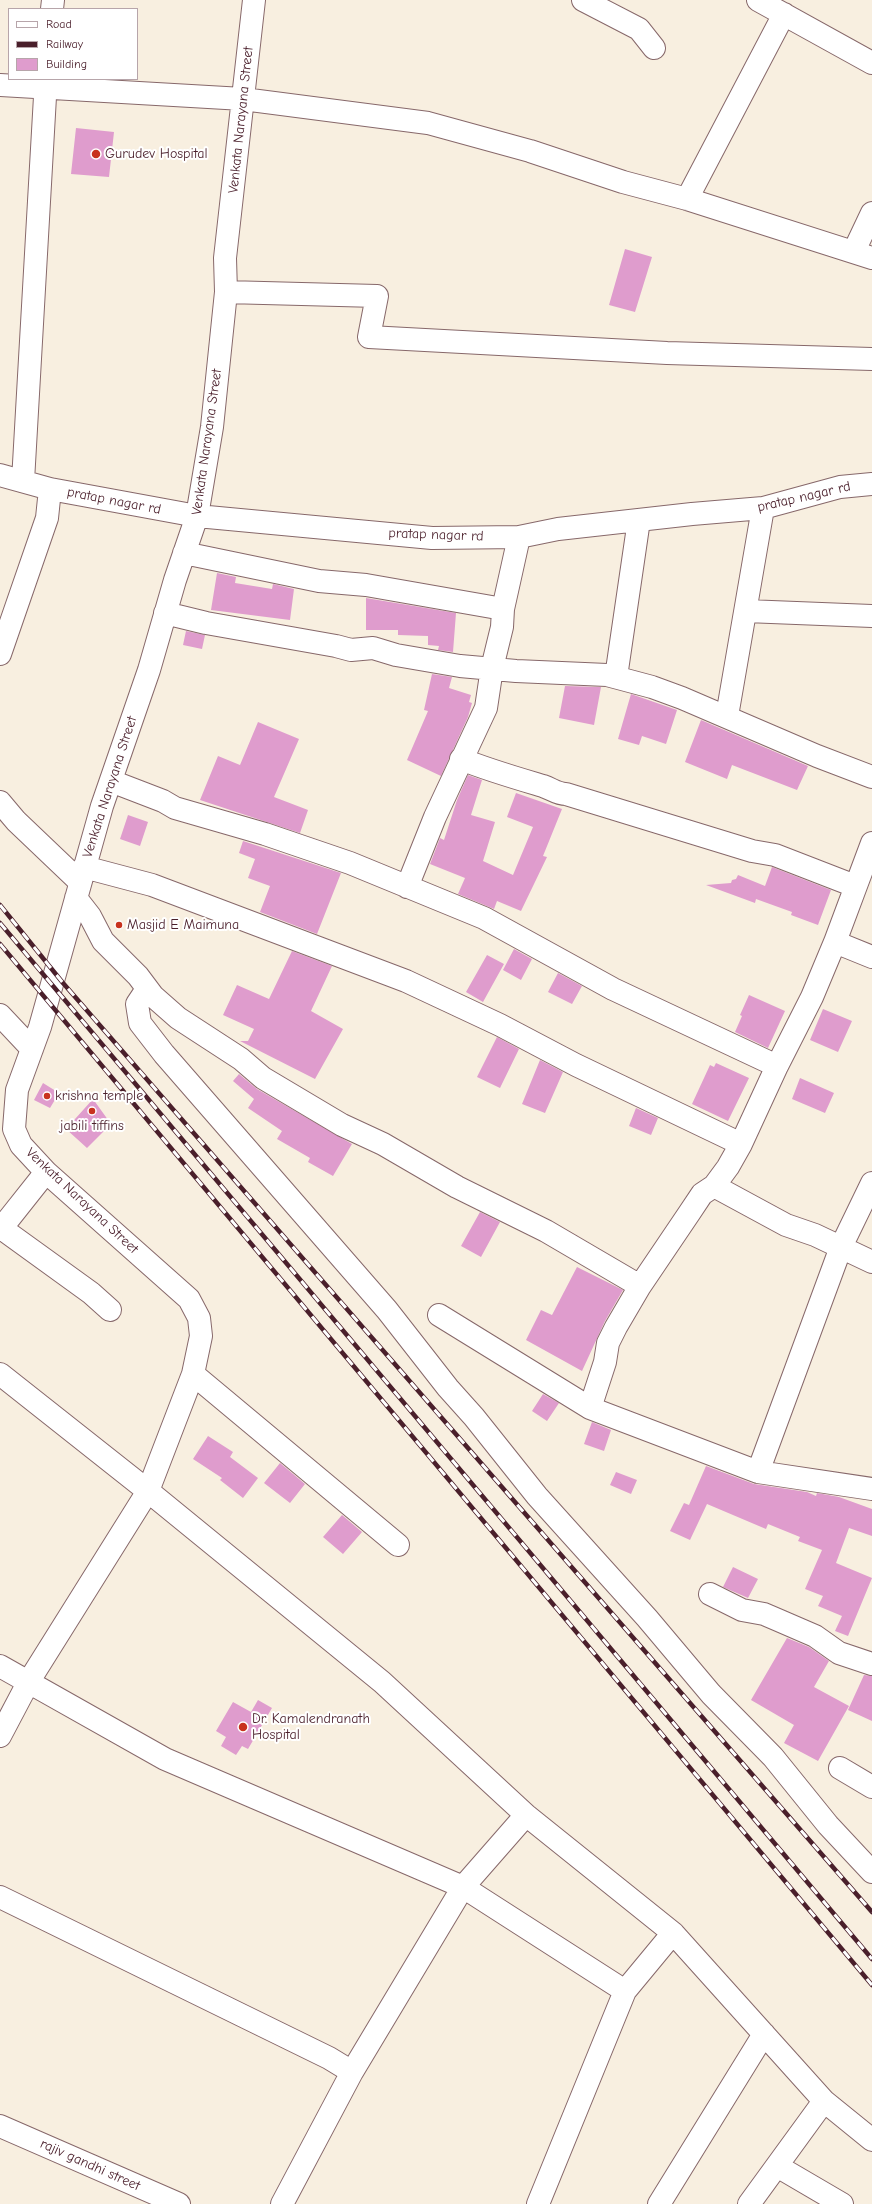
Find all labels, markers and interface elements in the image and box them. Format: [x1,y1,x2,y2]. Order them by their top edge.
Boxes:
legend [8,8,138,80]
text: Road [46,17,72,31]
text: Railway [46,37,83,51]
street label: Venkata Narayana Street [225,46,257,194]
text: Building [46,57,87,71]
place label: Gurudev Hospital [105,146,208,162]
marker: Gurudev Hospital [90,148,102,160]
street label: Venkata Narayana Street [188,368,226,516]
street label: pratap nagar rd [756,478,852,516]
street label: pratap nagar rd [66,484,162,518]
street label: pratap nagar rd [388,525,484,545]
street label: Venkata Narayana Street [79,714,141,860]
place label: Masjid E Maimuna [127,917,239,933]
marker: Masjid E Maimuna [114,920,124,930]
place label: krishna temple [55,1088,143,1104]
marker: krishna temple [42,1091,52,1101]
marker: jabili tiffins [87,1106,97,1116]
place label: jabili tiffins [60,1118,124,1134]
street label: Venkata Narayana Street [22,1145,142,1257]
place label: Dr. Kamalendranath Hospital [252,1711,370,1744]
marker: Dr. Kamalendranath Hospital [237,1721,249,1733]
street label: rajiv gandhi street [37,2135,143,2195]

